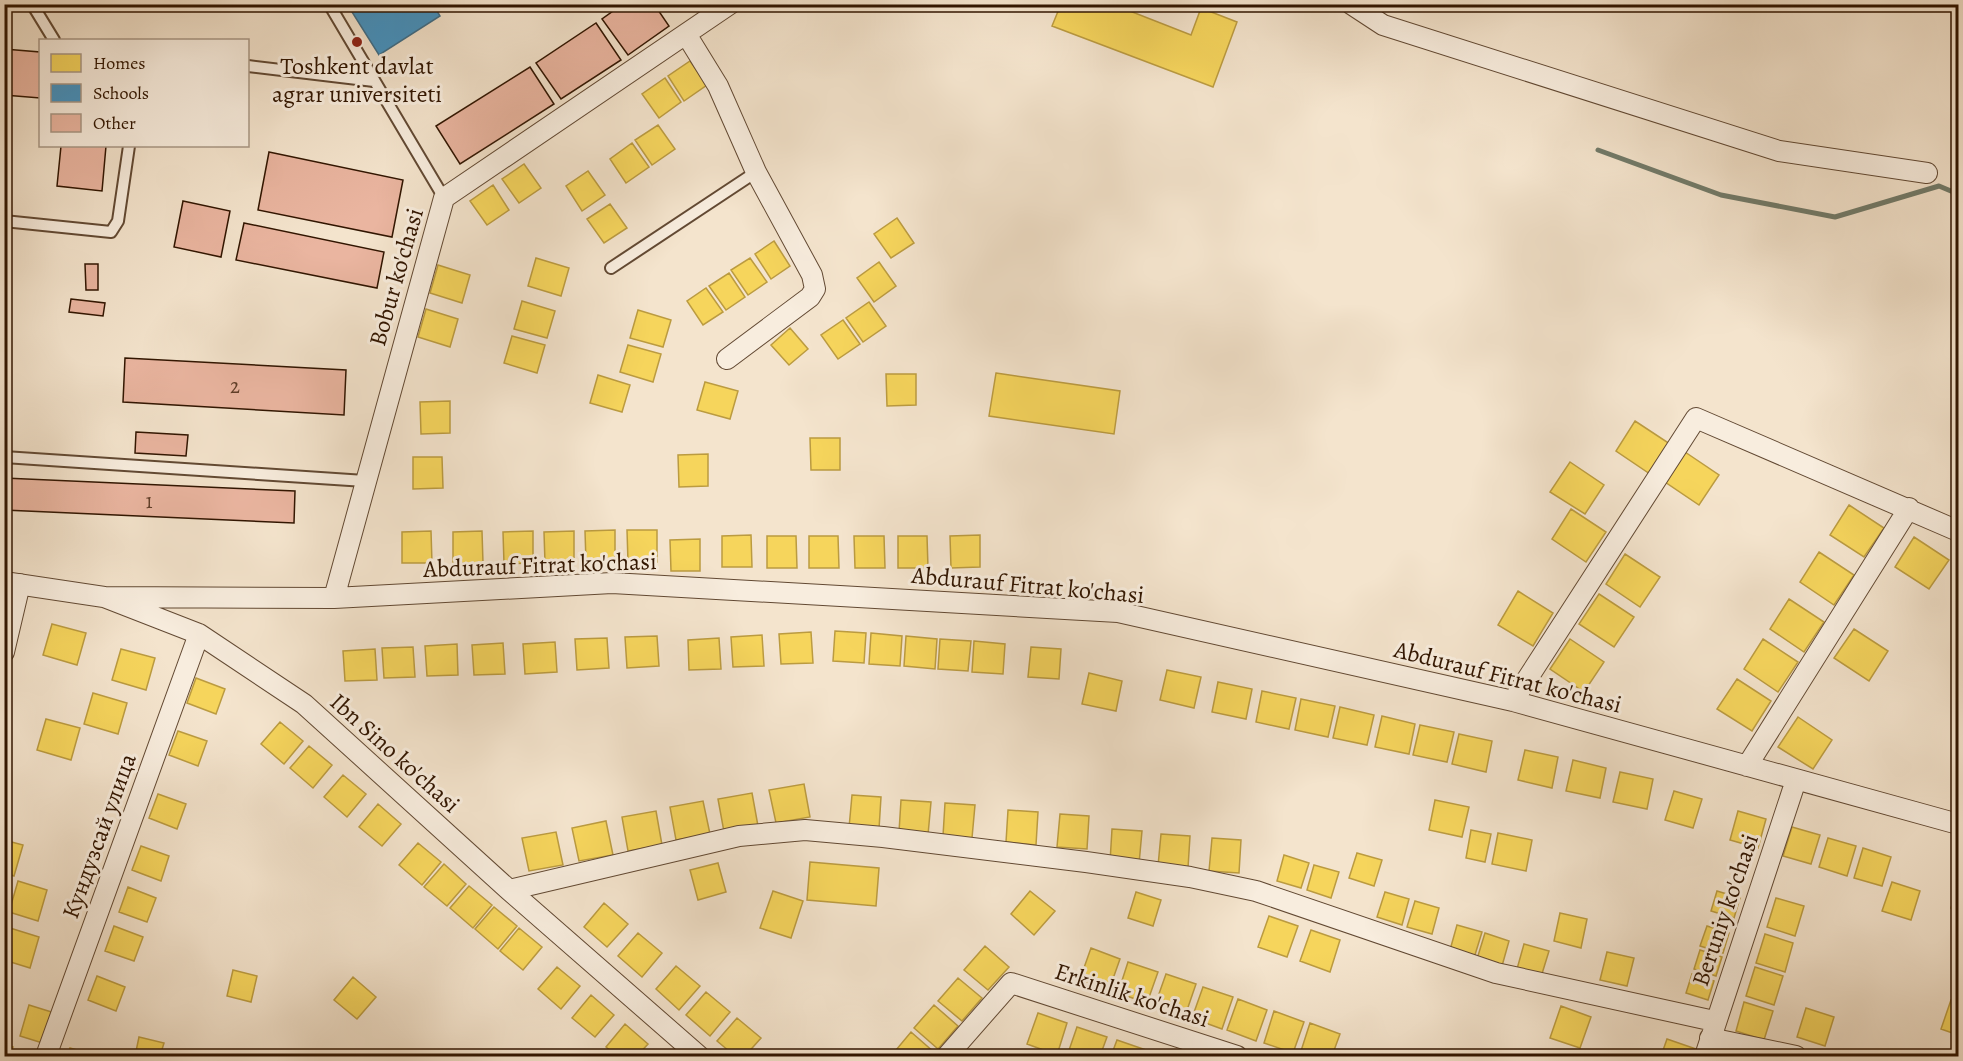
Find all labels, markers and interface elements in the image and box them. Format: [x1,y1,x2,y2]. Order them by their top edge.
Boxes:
marker: Toshkent davlat agrar universiteti [350,35,364,49]
legend [39,39,249,147]
place label: Toshkent davlat agrar universiteti [272,50,442,110]
text: Homes [93,51,145,75]
text: Schools [93,81,149,105]
text: Other [93,111,136,135]
street label: Bobur ko'chasi [361,204,431,350]
house number: 2 [230,372,240,400]
house number: 1 [145,487,153,515]
street label: Abdurauf Fitrat ko'chasi [422,545,657,585]
street label: Abdurauf Fitrat ko'chasi [909,559,1146,611]
street label: Abdurauf Fitrat ko'chasi [1390,633,1625,721]
street label: Ibn Sino ko'chasi [323,686,467,820]
street label: Кундузсай улица [54,749,144,923]
street label: Beruniy ko'chasi [1684,830,1766,990]
street label: Erkinlik ko'chasi [1051,955,1213,1035]

